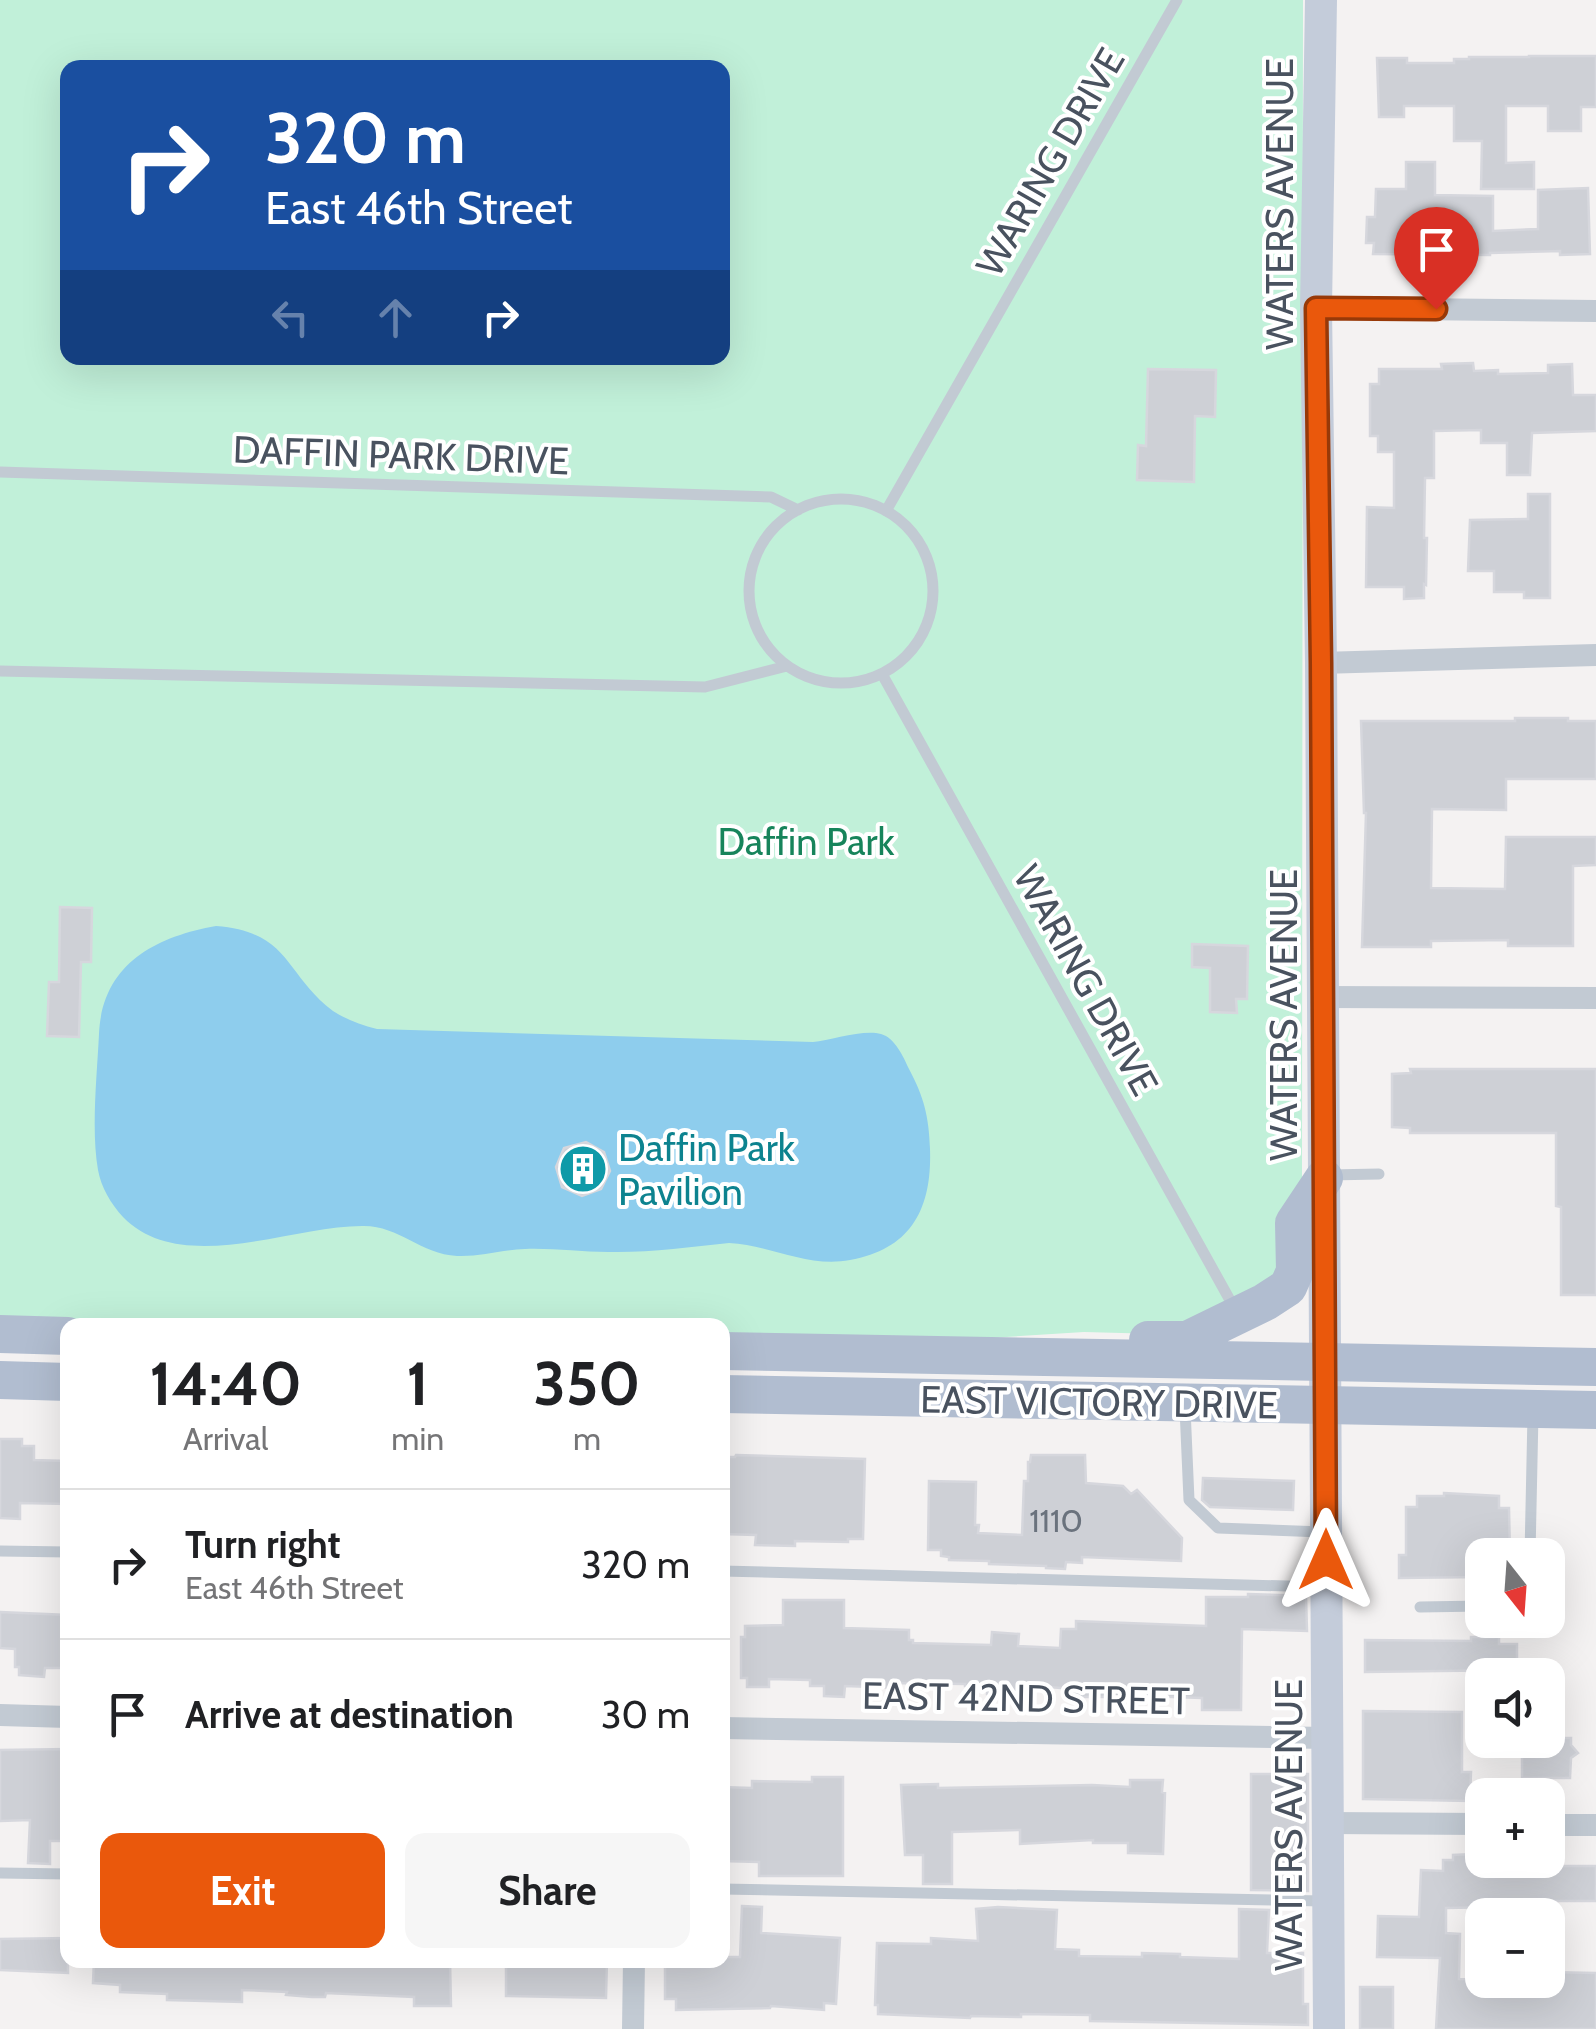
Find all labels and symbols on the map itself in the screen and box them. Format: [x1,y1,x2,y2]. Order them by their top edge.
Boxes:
street label: WARING DRIVE [966,39,1134,285]
street label: WATERS AVENUE [1256,58,1303,350]
pin [1394,207,1479,310]
street label: DAFFIN PARK DRIVE [232,426,570,484]
park label: Daffin Park [718,818,894,865]
street label: WARING DRIVE [1003,857,1169,1103]
street label: WATERS AVENUE [1260,869,1307,1161]
place label: Daffin Park Pavilion [618,1124,795,1215]
building icon: Daffin Park Pavilion [557,1143,609,1195]
street label: EAST VICTORY DRIVE [920,1375,1278,1429]
house number: 1110 [1029,1501,1083,1540]
position arrow [1274,1508,1378,1612]
north arrow [1465,1538,1565,1638]
street label: EAST 42ND STREET [862,1672,1190,1724]
street label: WATERS AVENUE [1265,1679,1312,1971]

